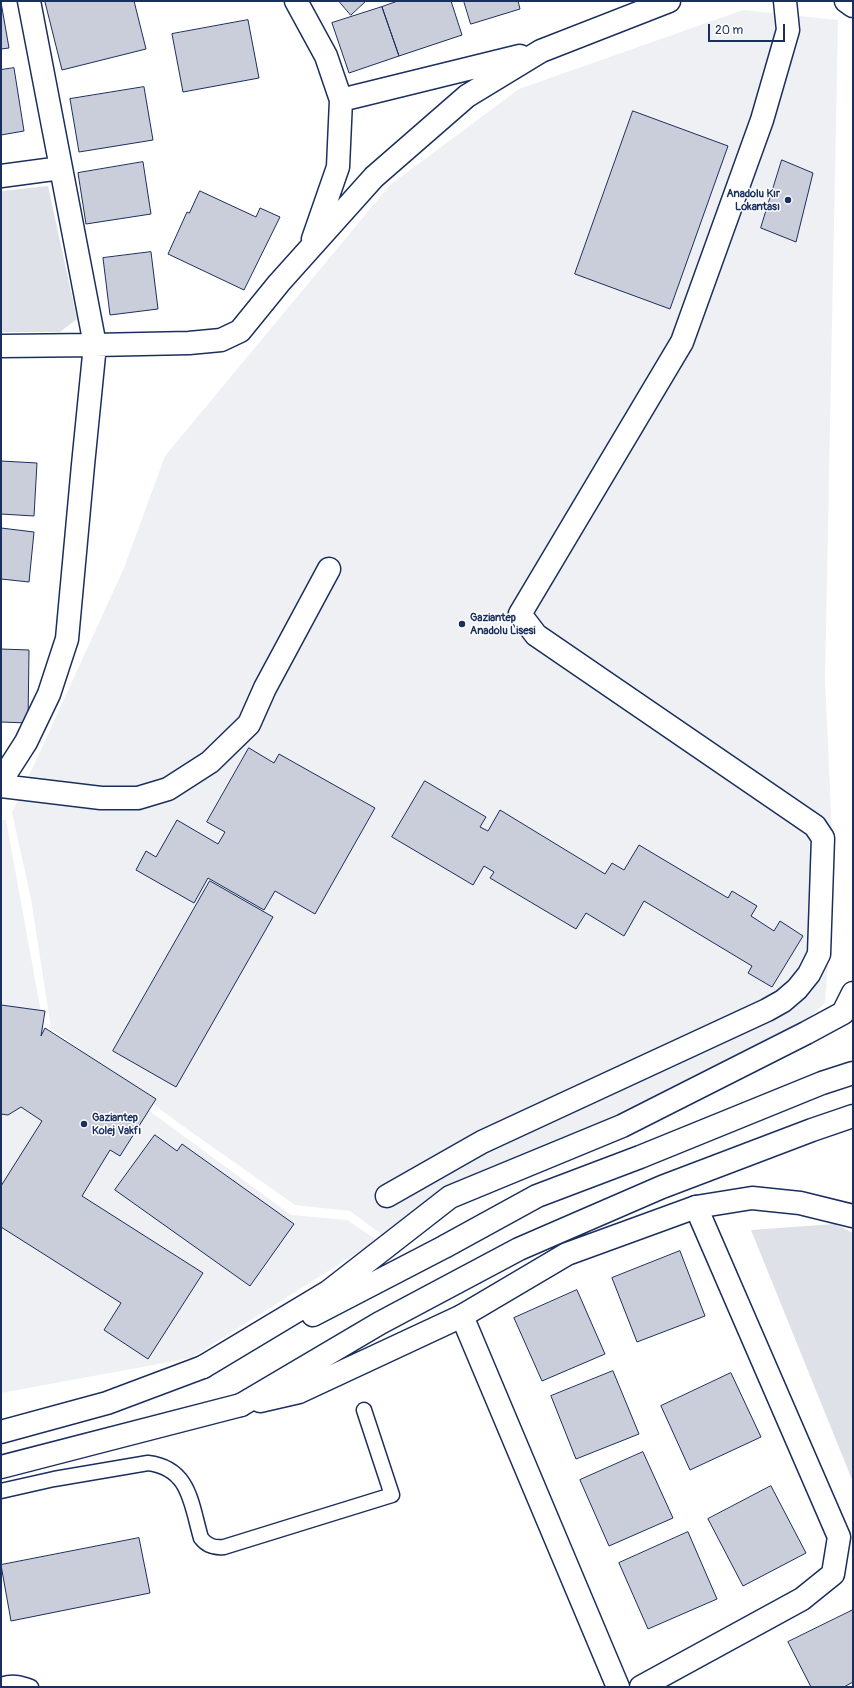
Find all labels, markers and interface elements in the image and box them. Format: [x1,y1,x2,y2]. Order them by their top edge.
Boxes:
scale bar [710,16,787,42]
text: 20 m [715,23,743,38]
place label: Anadolu Kır Lokantası [726,187,780,213]
marker: Anadolu Kır Lokantası [783,195,793,205]
place label: Gaziantep Anadolu Lisesi [470,611,535,637]
marker: Gaziantep Anadolu Lisesi [457,619,467,629]
place label: Gaziantep Kolej Vakfı [92,1111,141,1137]
marker: Gaziantep Kolej Vakfı [79,1119,89,1129]

